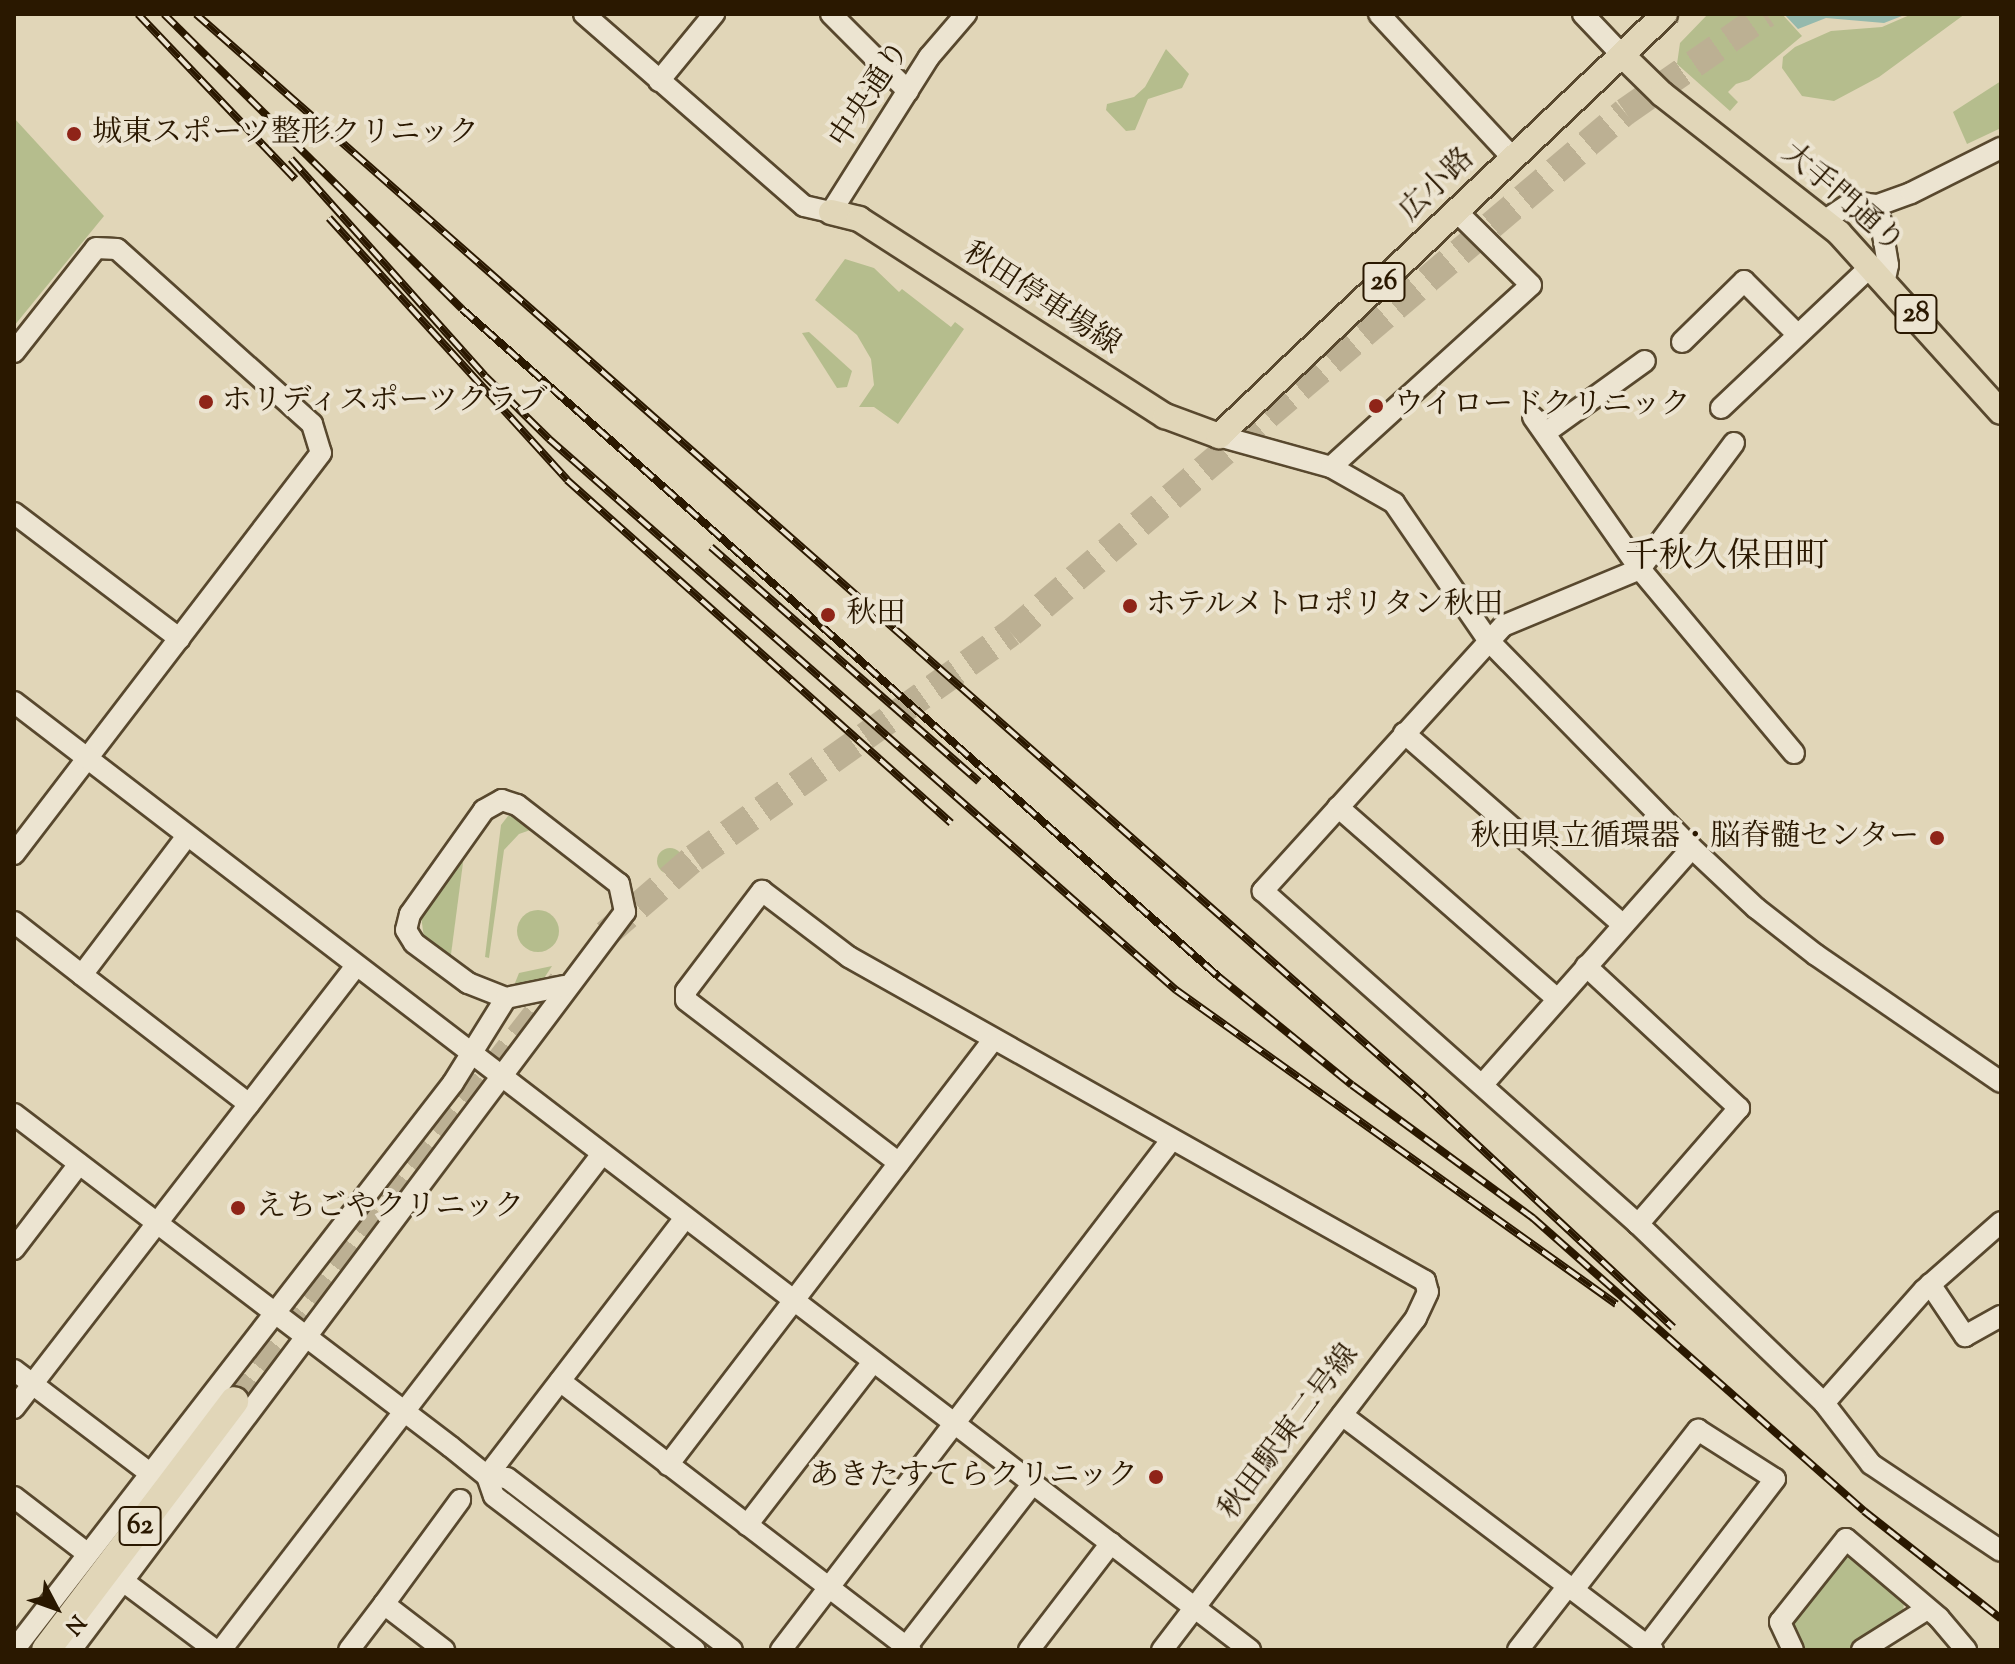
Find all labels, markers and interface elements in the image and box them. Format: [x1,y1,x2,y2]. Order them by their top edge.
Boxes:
street label: 中央通り [823,35,919,155]
place label: 城東スポーツ整形クリニック [92,116,482,152]
marker: 城東スポーツ整形クリニック [63,123,85,145]
street label: 大手門通り [1774,136,1910,262]
street label: 広小路 [1393,142,1483,230]
street label: 秋田停車場線 [956,236,1126,364]
road number: 26 [1362,258,1406,306]
road number: 28 [1894,290,1938,338]
place label: ホリディスポーツクラブ [222,384,552,420]
place label: ウイロードクリニック [1394,388,1694,424]
marker: ホリディスポーツクラブ [197,393,215,411]
marker: ウイロードクリニック [1365,395,1387,417]
district label: 千秋久保田町 [1625,538,1829,578]
place label: ホテルメトロポリタン秋田 [1146,588,1506,624]
place label: 秋田 [846,597,906,633]
marker: ホテルメトロポリタン秋田 [1121,597,1139,615]
marker: 秋田 [817,604,839,626]
place label: 秋田県立循環器・脳脊髄センター [1469,820,1919,856]
marker: 秋田県立循環器・脳脊髄センター [1926,827,1948,849]
place label: えちごやクリニック [256,1190,526,1226]
marker: えちごやクリニック [227,1197,249,1219]
street label: 秋田駅東二号線 [1212,1338,1368,1528]
place label: あきたすてらクリニック [808,1459,1138,1495]
marker: あきたすてらクリニック [1145,1466,1167,1488]
road number: 62 [118,1502,162,1550]
north arrow [16,1568,96,1648]
text: N [56,1607,92,1641]

